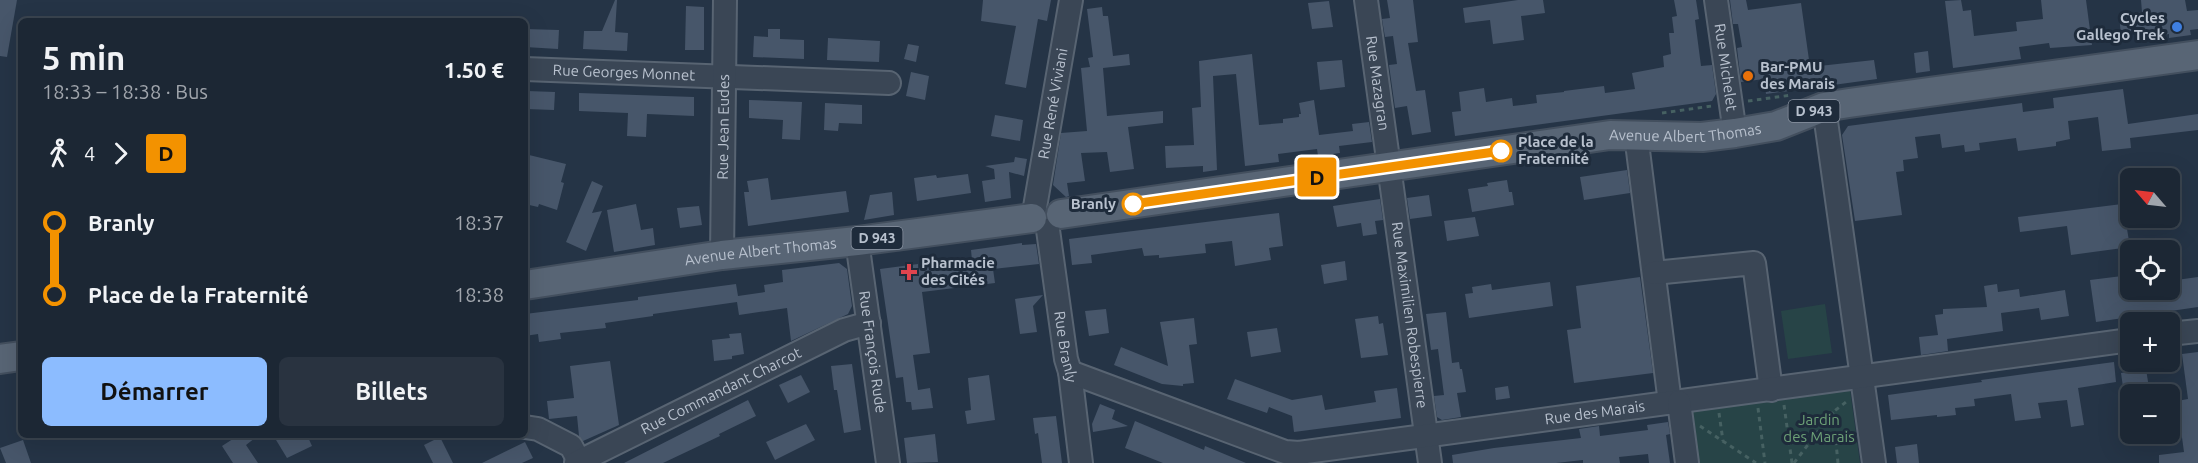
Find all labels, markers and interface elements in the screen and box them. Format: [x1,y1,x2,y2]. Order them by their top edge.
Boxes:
place label: Cycles Gallego Trek [2076,9,2166,43]
marker: Cycles Gallego Trek [2170,20,2184,34]
street label: Rue Michelet [1711,22,1741,112]
street label: Rue Mazagran [1363,35,1393,132]
text: 5 min [42,39,125,76]
street label: Rue René Viviani [1035,47,1070,160]
text: 1.50 € [444,57,504,82]
place label: Bar-PMU des Marais [1760,58,1835,92]
street label: Rue Georges Monnet [552,61,696,84]
marker: Bar-PMU des Marais [1741,69,1755,83]
street label: Rue Jean Eudes [714,74,732,180]
text: 18:33 – 18:38 · Bus [42,80,208,103]
road number: D 943 [1788,100,1840,122]
street label: Avenue Albert Thomas [1609,120,1762,145]
place label: Place de la Fraternité [1518,133,1594,167]
icon: walk [42,137,75,170]
icon: forward [104,137,137,170]
marker: Place de la Fraternité [1490,140,1512,162]
text: D [158,141,174,165]
text: 4 [84,142,95,165]
line badge: D [1298,158,1336,196]
text: D [1309,165,1325,189]
north arrow [2120,168,2180,228]
map controls [2120,168,2180,444]
marker: Branly [1122,193,1144,215]
place label: Branly [1071,195,1116,212]
text: Branly [88,210,154,235]
text: 18:37 [454,211,504,234]
street label: Rue Maximilien Robespierre [1389,221,1431,409]
road number: D 943 [852,227,902,249]
street label: Avenue Albert Thomas [683,234,837,269]
button: locate [2120,240,2180,300]
place label: Pharmacie des Cités [921,254,995,288]
marker: Pharmacie des Cités [902,265,916,279]
text: Place de la Fraternité [88,282,309,307]
text: 18:38 [454,283,504,306]
street label: Rue François Rude [856,289,890,414]
street label: Rue Branly [1051,310,1080,383]
button: + [2120,312,2180,372]
street label: Rue Commandant Charcot [638,344,804,438]
button: Démarrer [42,357,267,426]
button: Billets [279,357,504,426]
button: − [2120,384,2180,444]
street label: Rue des Marais [1544,397,1646,428]
park label: Jardin des Marais [1783,411,1855,445]

